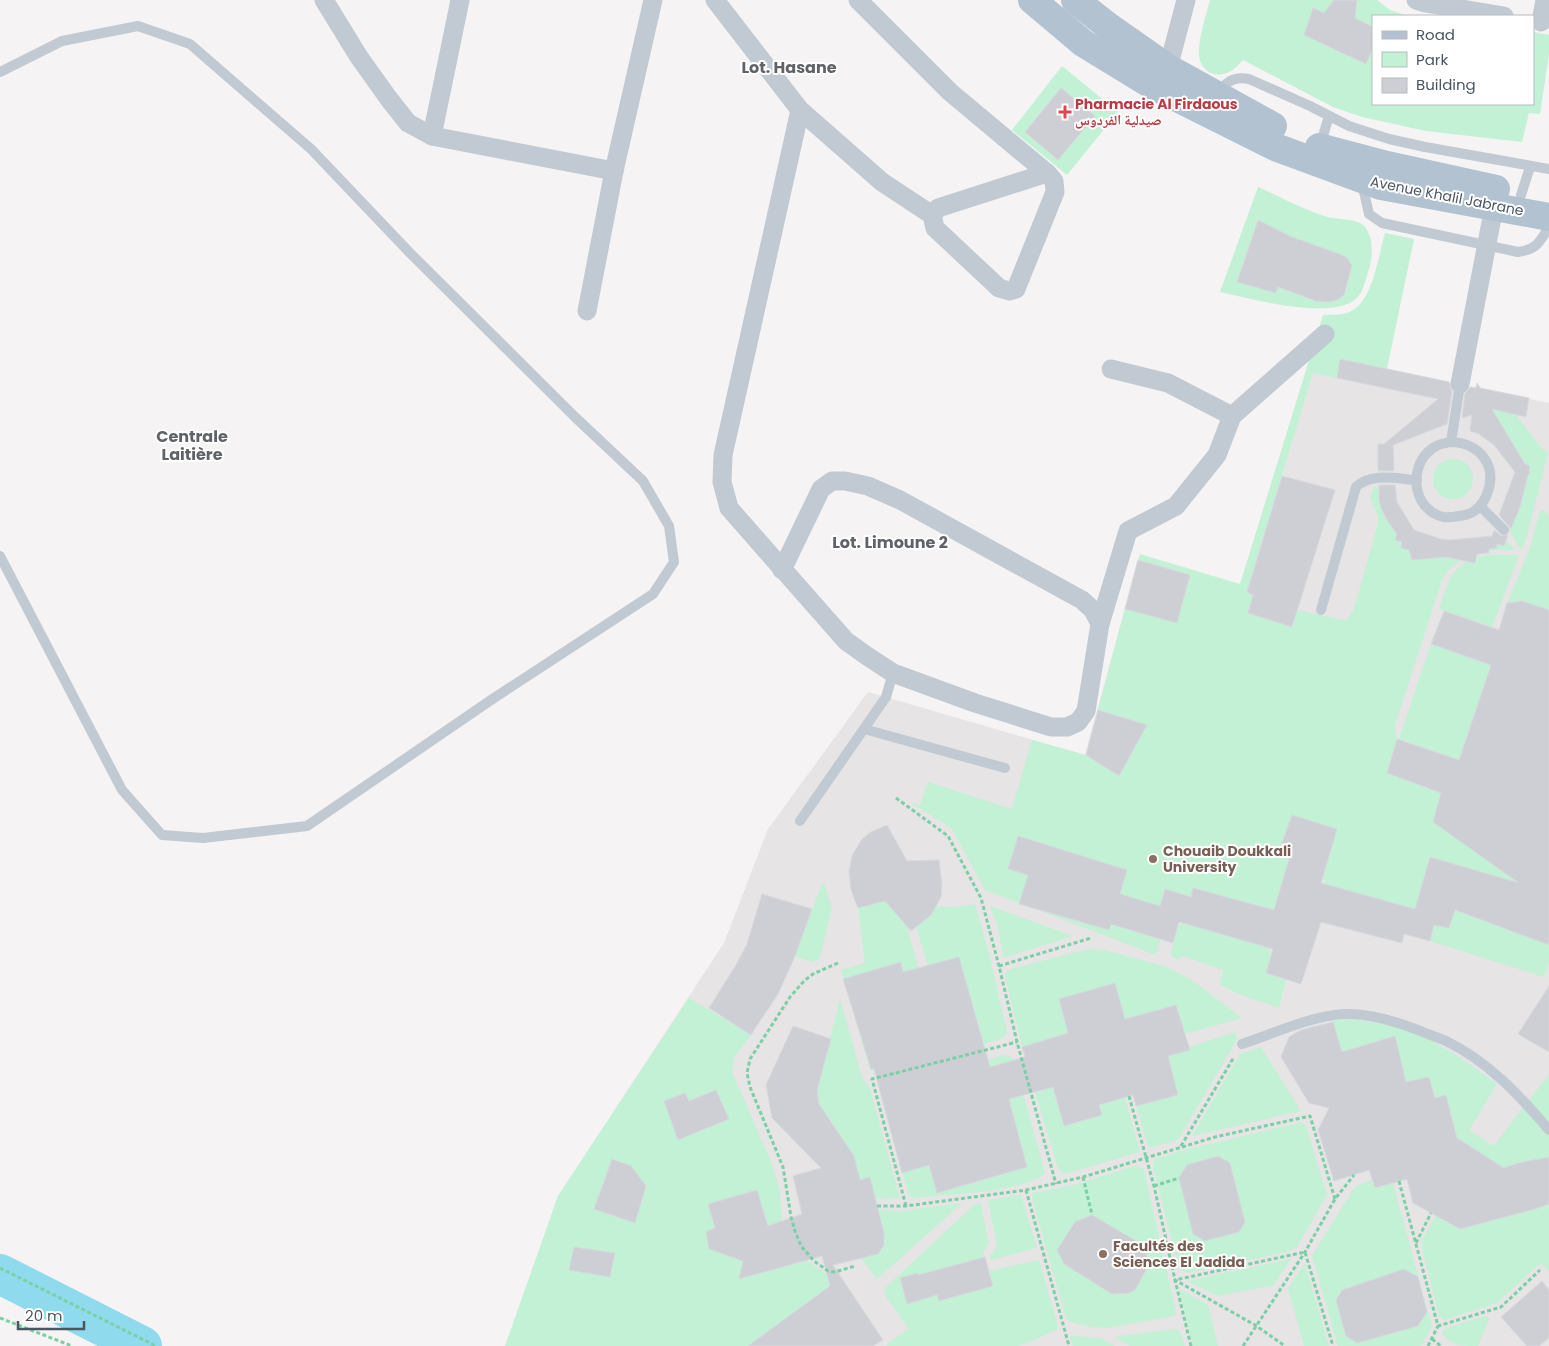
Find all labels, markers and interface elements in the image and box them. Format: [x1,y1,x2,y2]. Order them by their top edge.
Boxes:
legend [1372,15,1534,105]
text: Road [1416,24,1455,45]
text: Park [1416,49,1448,70]
district label: Lot. Hasane [741,56,837,79]
text: Building [1416,74,1476,95]
place label: Pharmacie Al Firdaous صيدلية الفردوس [1075,94,1238,130]
marker: Pharmacie Al Firdaous صيدلية الفردوس [1059,106,1071,118]
street label: Avenue Khalil Jabrane [1369,171,1526,221]
district label: Centrale Laitière [156,425,228,466]
district label: Lot. Limoune 2 [832,531,948,554]
place label: Chouaib Doukkali University [1163,841,1291,877]
marker: Chouaib Doukkali University [1147,853,1159,865]
place label: Facultés des Sciences El Jadida [1113,1236,1245,1272]
marker: Facultés des Sciences El Jadida [1097,1248,1109,1260]
scale bar [18,1298,84,1330]
text: 20 m [25,1305,63,1326]

